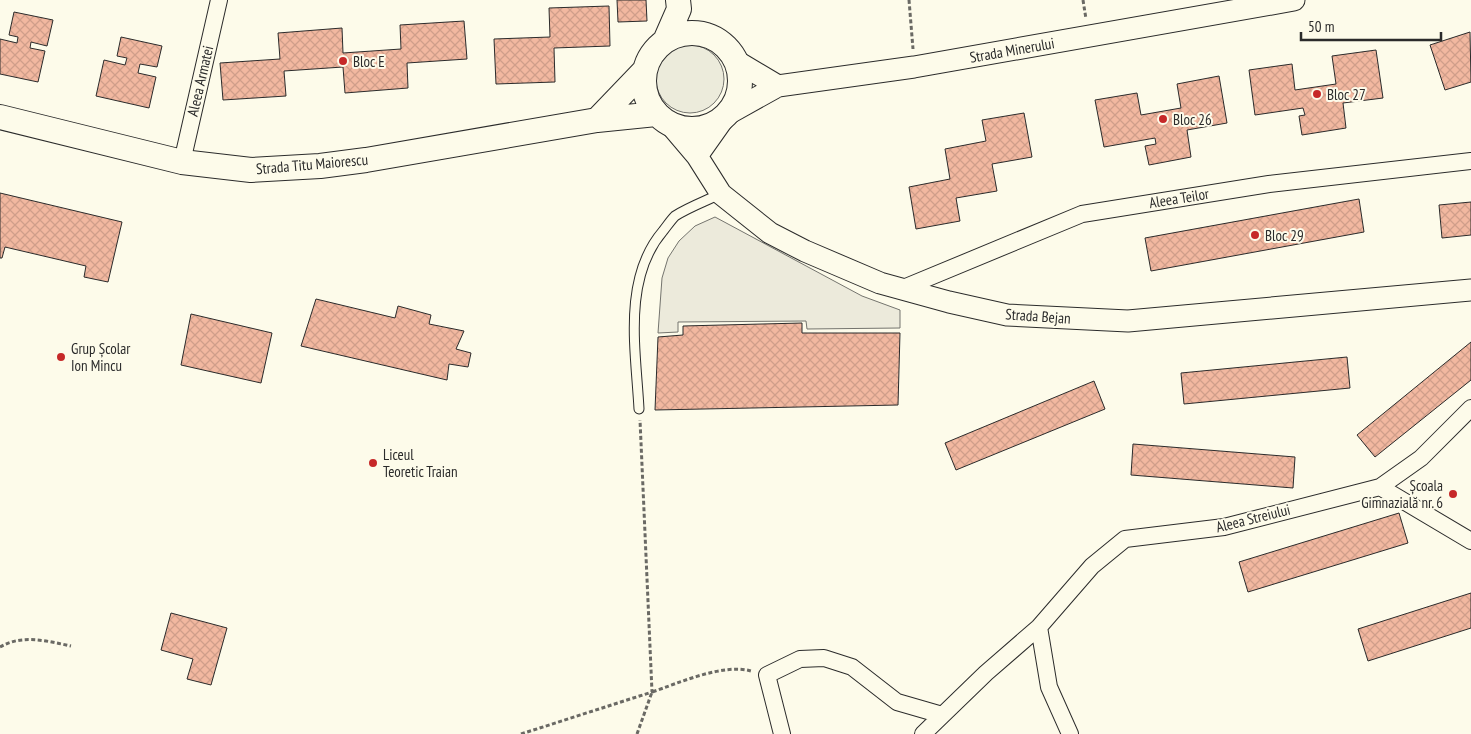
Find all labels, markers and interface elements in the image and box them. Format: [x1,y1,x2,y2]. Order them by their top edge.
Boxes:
scale bar [1301,10,1441,42]
text: 50 m [1308,17,1334,36]
street label: Strada Minerului [968,33,1056,67]
street label: Aleea Armatei [183,44,217,118]
place label: Bloc E [353,52,385,71]
marker: Bloc E [337,55,349,67]
place label: Bloc 27 [1327,85,1366,104]
marker: Bloc 27 [1311,88,1323,100]
place label: Bloc 26 [1173,110,1212,129]
marker: Bloc 26 [1157,113,1169,125]
street label: Strada Titu Maiorescu [255,150,369,178]
street label: Aleea Teilor [1148,184,1211,212]
place label: Bloc 29 [1265,226,1304,245]
marker: Bloc 29 [1249,229,1261,241]
street label: Strada Bejan [1005,304,1071,328]
place label: Grup Școlar Ion Mincu [71,339,131,375]
marker: Grup Școlar Ion Mincu [55,351,67,363]
place label: Liceul Teoretic Traian [383,445,458,481]
marker: Liceul Teoretic Traian [367,457,379,469]
place label: Școala Gimnazială nr. 6 [1361,476,1443,512]
marker: Școala Gimnazială nr. 6 [1447,488,1459,500]
street label: Aleea Streiului [1214,500,1292,536]

